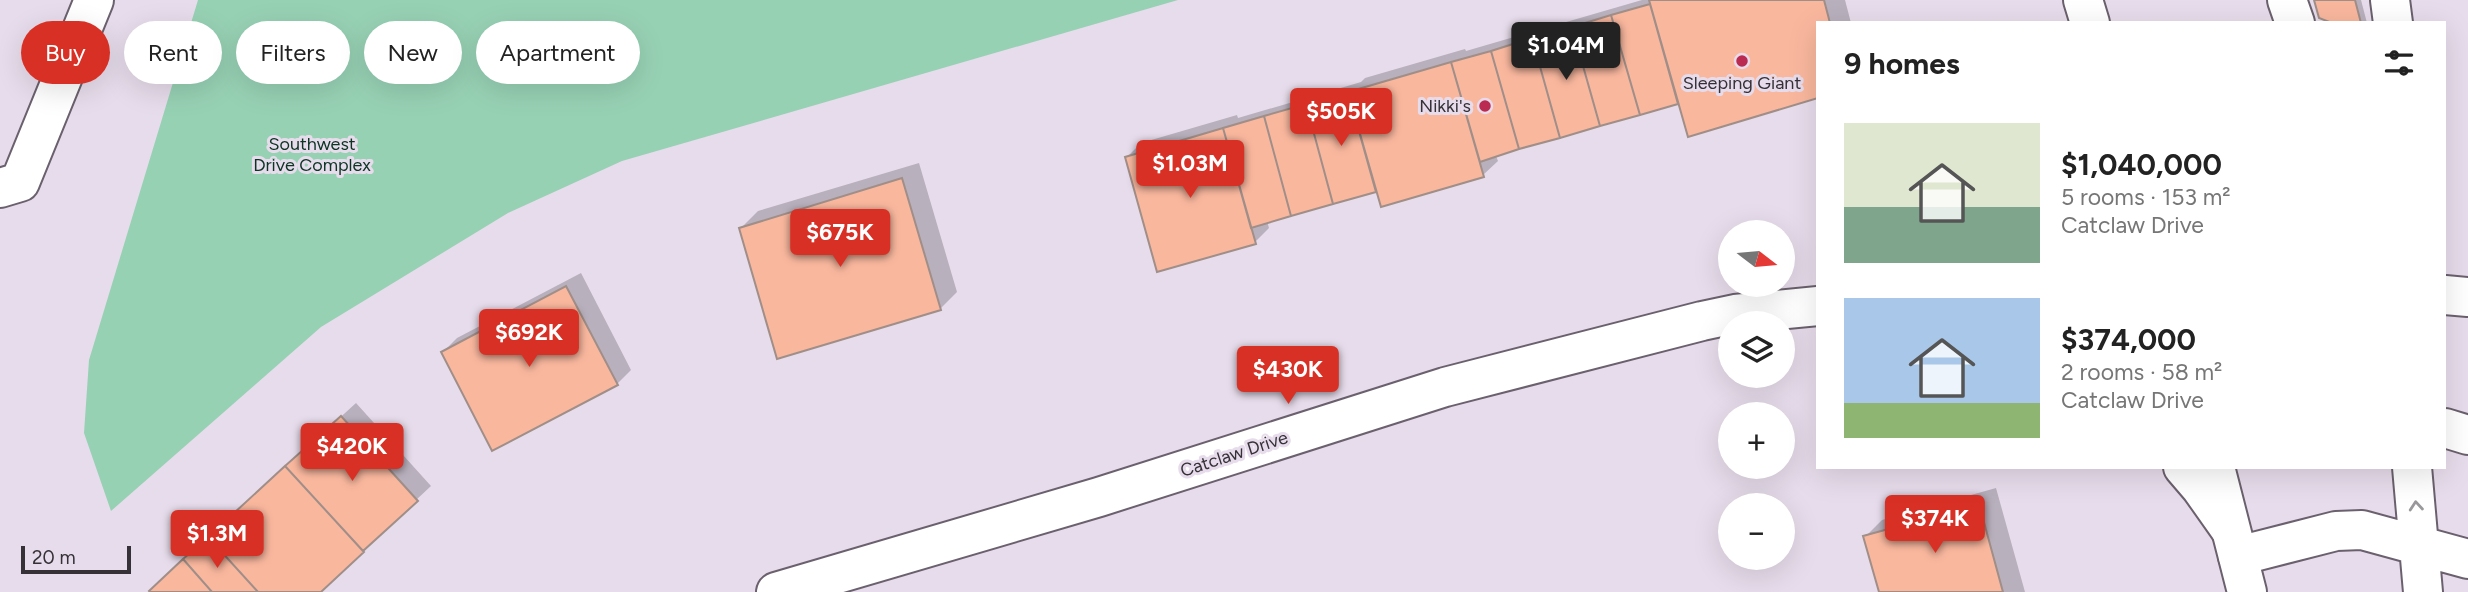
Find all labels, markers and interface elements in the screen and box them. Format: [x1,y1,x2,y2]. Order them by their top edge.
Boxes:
chip: Buy [21,21,110,84]
chip: Rent [124,21,222,84]
chip: Filters [236,21,350,84]
chip: New [364,21,462,84]
chip: Apartment [476,21,640,84]
pin: $1.04M [1509,22,1623,82]
text: $1.04M [1527,31,1605,59]
icon: filters [2380,44,2418,82]
text: 9 homes [1844,45,1960,82]
marker: Sleeping Giant [1734,53,1750,69]
place label: Sleeping Giant [1683,72,1801,94]
pin: $505K [1292,88,1390,148]
place label: Nikki's [1419,95,1471,117]
text: $505K [1306,97,1376,125]
marker: Nikki's [1477,98,1493,114]
park label: Southwest Drive Complex [253,133,371,176]
pin: $1.03M [1133,140,1247,200]
text: $1,040,000 [2061,146,2222,183]
text: $1.03M [1152,149,1228,177]
icon: home [1900,151,1984,235]
text: 5 rooms · 153 m² [2061,183,2231,211]
pin: $675K [791,210,889,269]
text: Catclaw Drive [2061,211,2204,239]
text: $675K [806,218,874,246]
north arrow [1718,220,1796,298]
map controls [1718,220,1795,570]
pin: $692K [480,310,578,369]
button: layers [1718,311,1795,388]
text: $692K [495,318,563,346]
text: $374,000 [2061,321,2196,358]
icon: home [1900,326,1984,410]
pin: $430K [1239,346,1337,406]
text: $430K [1253,355,1323,383]
text: 2 rooms · 58 m² [2061,358,2222,386]
text: Catclaw Drive [2061,386,2204,414]
button: + [1718,402,1795,479]
pin: $420K [303,424,401,483]
street label: Catclaw Drive [1177,426,1291,482]
text: $420K [317,432,387,460]
button: − [1718,493,1795,570]
pin: $374K [1886,496,1984,555]
one-way arrow [2409,500,2424,511]
text: $374K [1901,504,1969,532]
pin: $1.3M [168,510,266,570]
text: $1.3M [187,519,247,547]
scale bar [21,543,131,575]
text: 20 m [32,546,76,569]

